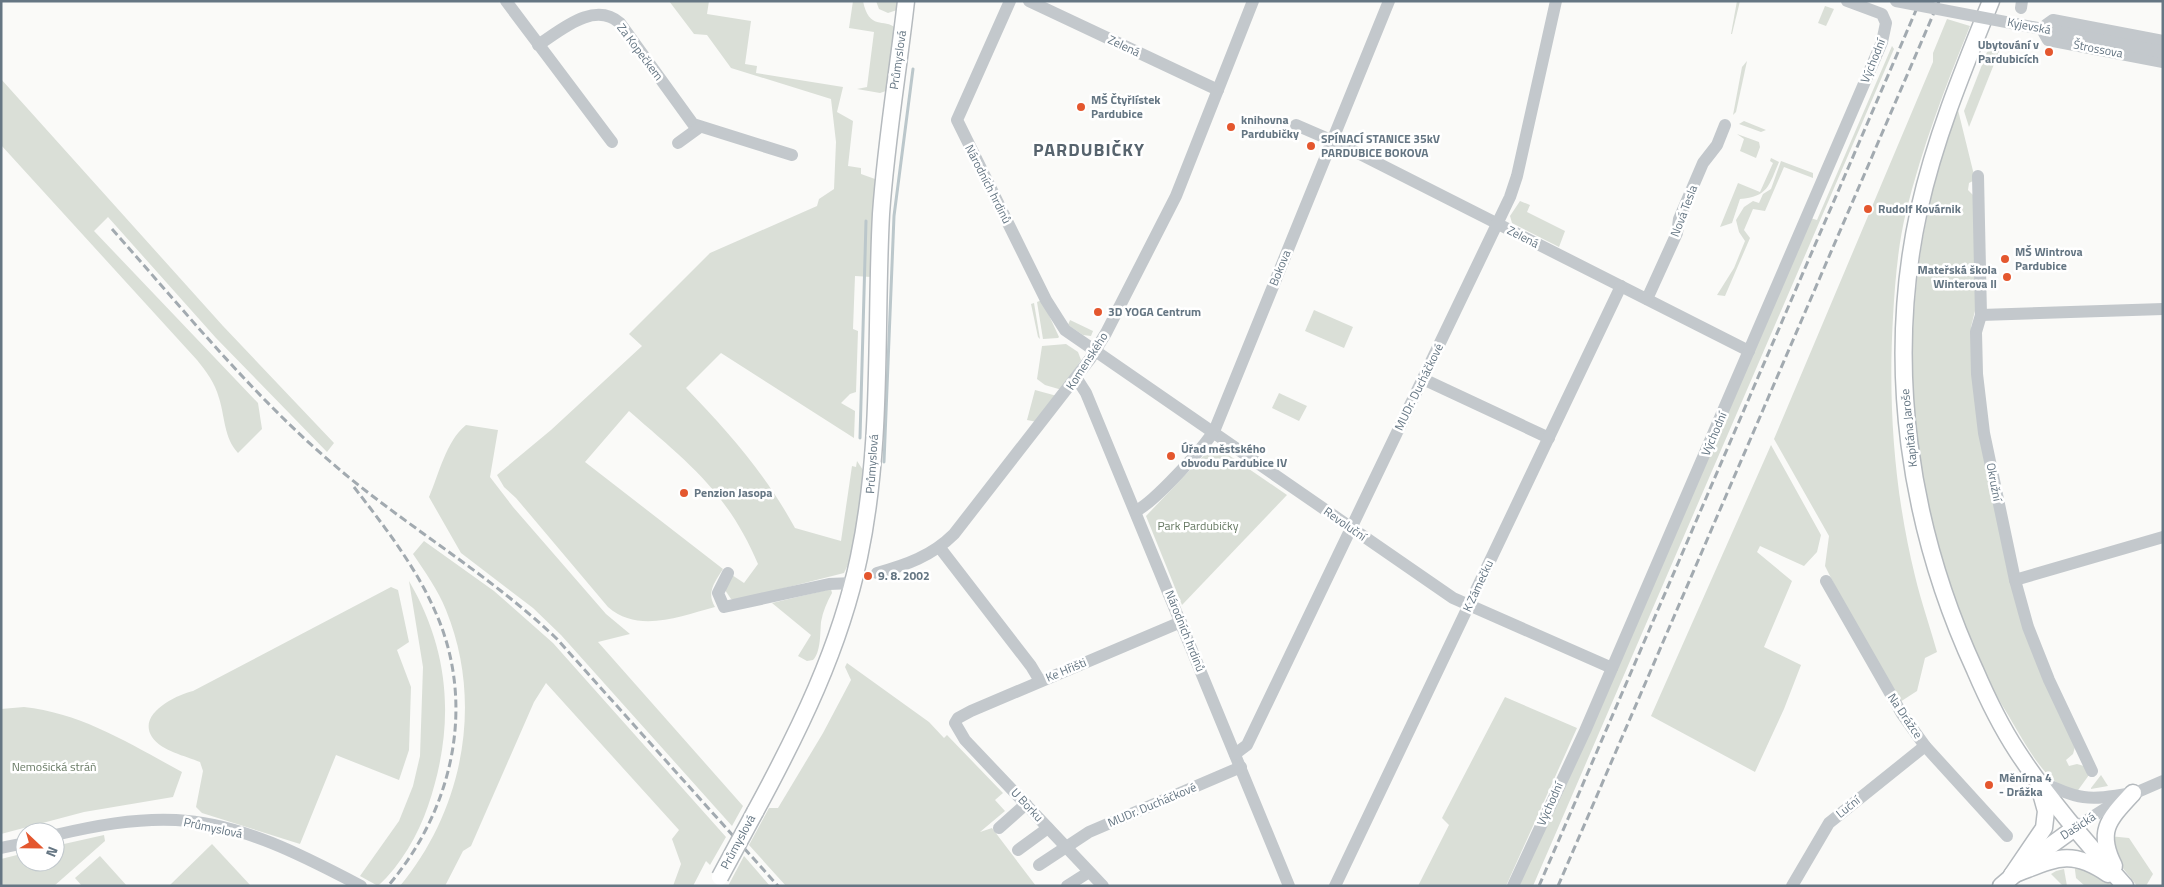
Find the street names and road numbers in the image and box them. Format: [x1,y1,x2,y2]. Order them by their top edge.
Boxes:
street label: Kyjevská [2006,12,2052,39]
street label: Za Kopečkem [613,19,668,84]
street label: Průmyslová [884,29,911,91]
street label: Zelená [1105,30,1143,61]
street label: Štrossova [2072,34,2124,63]
street label: Východní [1855,35,1890,86]
street label: Národních hrdinů [960,141,1017,227]
street label: Nová Tesla [1665,182,1702,240]
street label: Zelená [1504,220,1543,253]
street label: Bokova [1264,247,1295,289]
street label: Komenského [1061,328,1112,393]
street label: MUDr. Ducháčkové [1389,340,1448,434]
street label: Kapitána Jaroše [1895,388,1922,468]
street label: Východní [1696,408,1732,459]
street label: Průmyslová [860,434,883,494]
street label: Okružní [1981,461,2008,504]
street label: Revoluční [1320,502,1372,546]
street label: K Zámečku [1457,557,1498,615]
street label: Národních hrdinů [1160,587,1210,674]
street label: Ke Hřišti [1042,652,1089,687]
street label: Na Drážce [1883,689,1928,742]
street label: MUDr. Ducháčkové [1104,777,1199,832]
street label: Východní [1532,778,1568,829]
street label: U Borku [1007,783,1048,826]
street label: Luční [1831,790,1865,822]
street label: Dašická [2056,807,2099,844]
street label: Průmyslová [715,811,760,873]
street label: Průmyslová [182,812,244,843]

